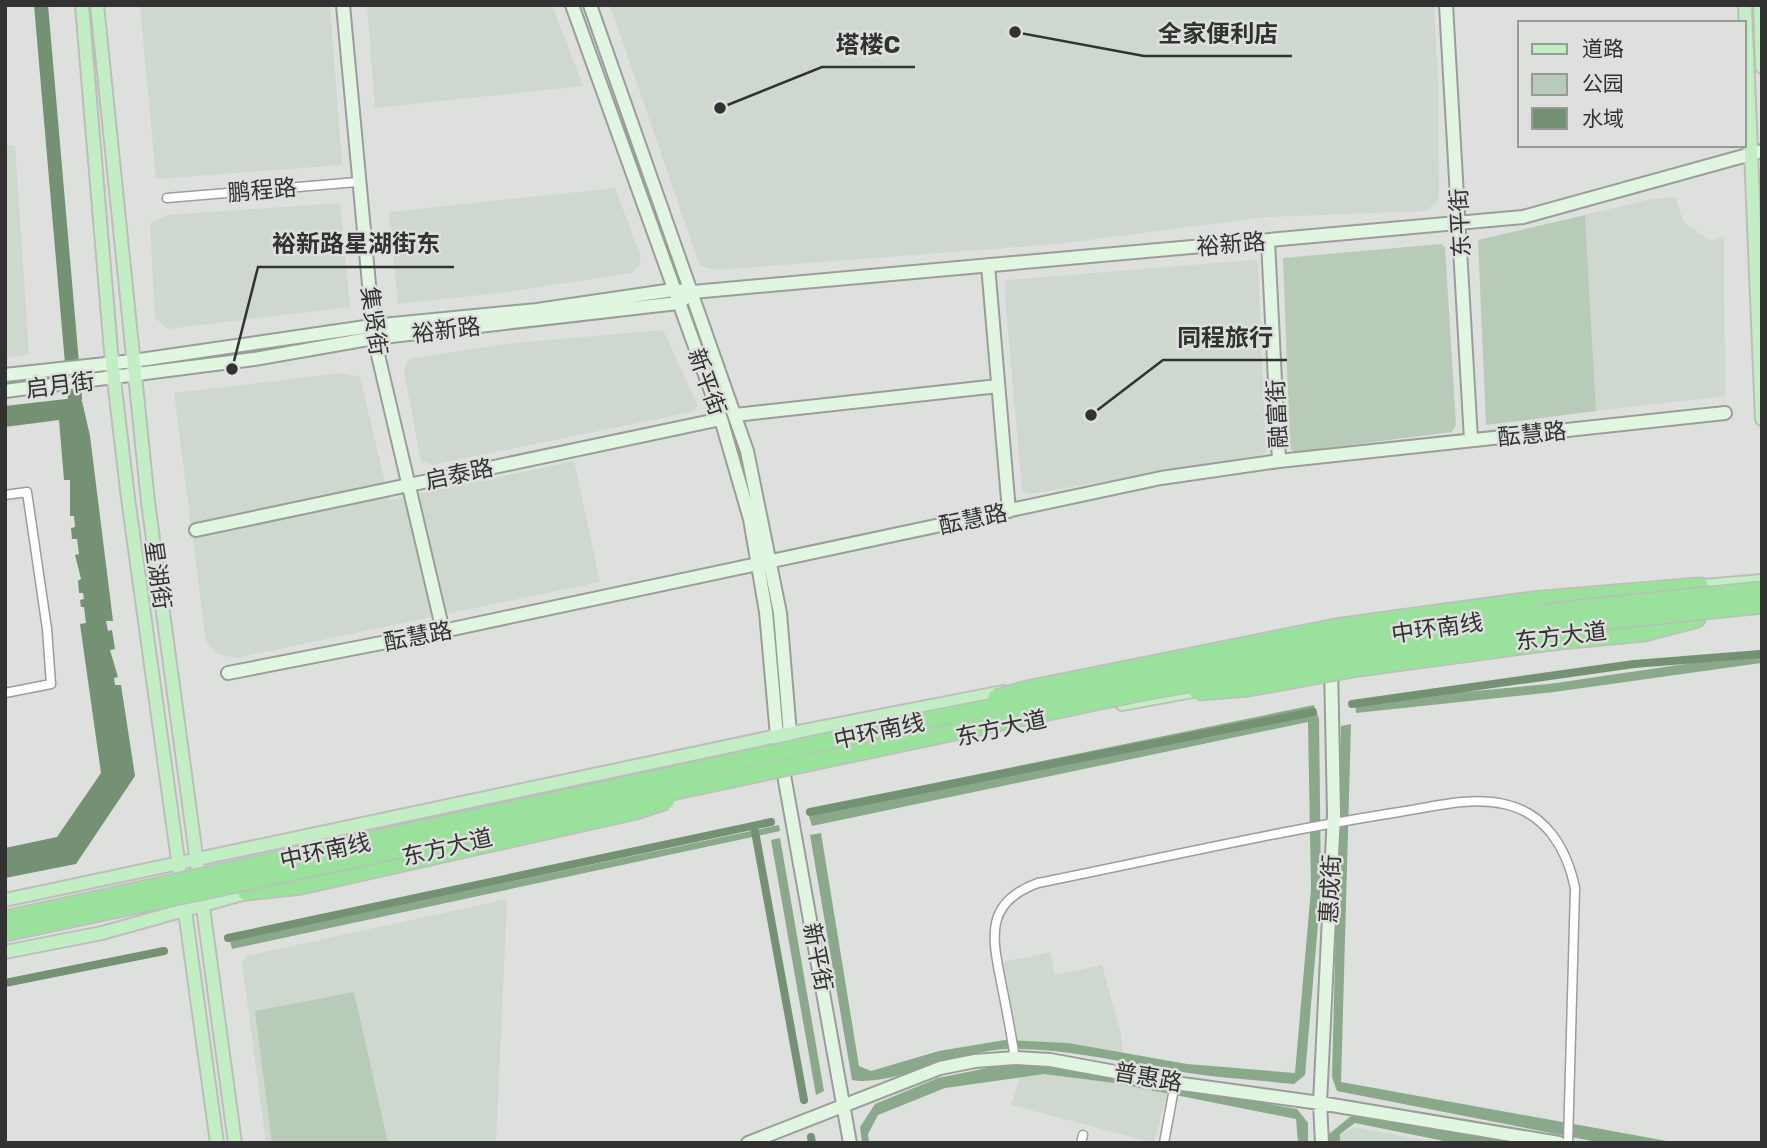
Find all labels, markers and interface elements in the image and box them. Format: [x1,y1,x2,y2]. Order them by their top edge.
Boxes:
callout: 全家便利店 [1144,11,1292,56]
text: 全家便利店 [1158,20,1278,48]
legend [1518,21,1746,147]
callout: 塔楼C [822,22,915,67]
text: 塔楼C [836,31,901,59]
text: 道路 [1582,36,1624,61]
text: 公园 [1582,71,1624,96]
text: 水域 [1582,106,1624,131]
street label: 鹏程路 [226,173,298,207]
street label: 东平街 [1444,188,1476,258]
callout: 裕新路星湖街东 [258,222,454,267]
street label: 裕新路 [1195,227,1267,261]
text: 裕新路星湖街东 [272,230,440,258]
street label: 集贤街 [355,285,393,357]
street label: 裕新路 [410,312,482,348]
callout: 同程旅行 [1163,315,1287,360]
text: 同程旅行 [1177,324,1273,352]
street label: 新平街 [682,345,732,419]
street label: 启月街 [24,367,96,403]
street label: 融富街 [1261,379,1293,449]
street label: 酝慧路 [1496,416,1568,452]
street label: 启泰路 [422,453,496,495]
street label: 酝慧路 [936,498,1010,540]
street label: 星湖街 [139,539,177,611]
street label: 中环南线 [1389,608,1485,648]
street label: 酝慧路 [381,616,455,656]
street label: 东方大道 [1514,616,1608,656]
street label: 东方大道 [953,705,1049,751]
street label: 中环南线 [831,708,927,754]
street label: 东方大道 [399,823,495,871]
street label: 中环南线 [277,828,373,874]
street label: 惠成街 [1314,854,1346,924]
street label: 新平街 [798,920,838,994]
street label: 普惠路 [1112,1057,1184,1097]

